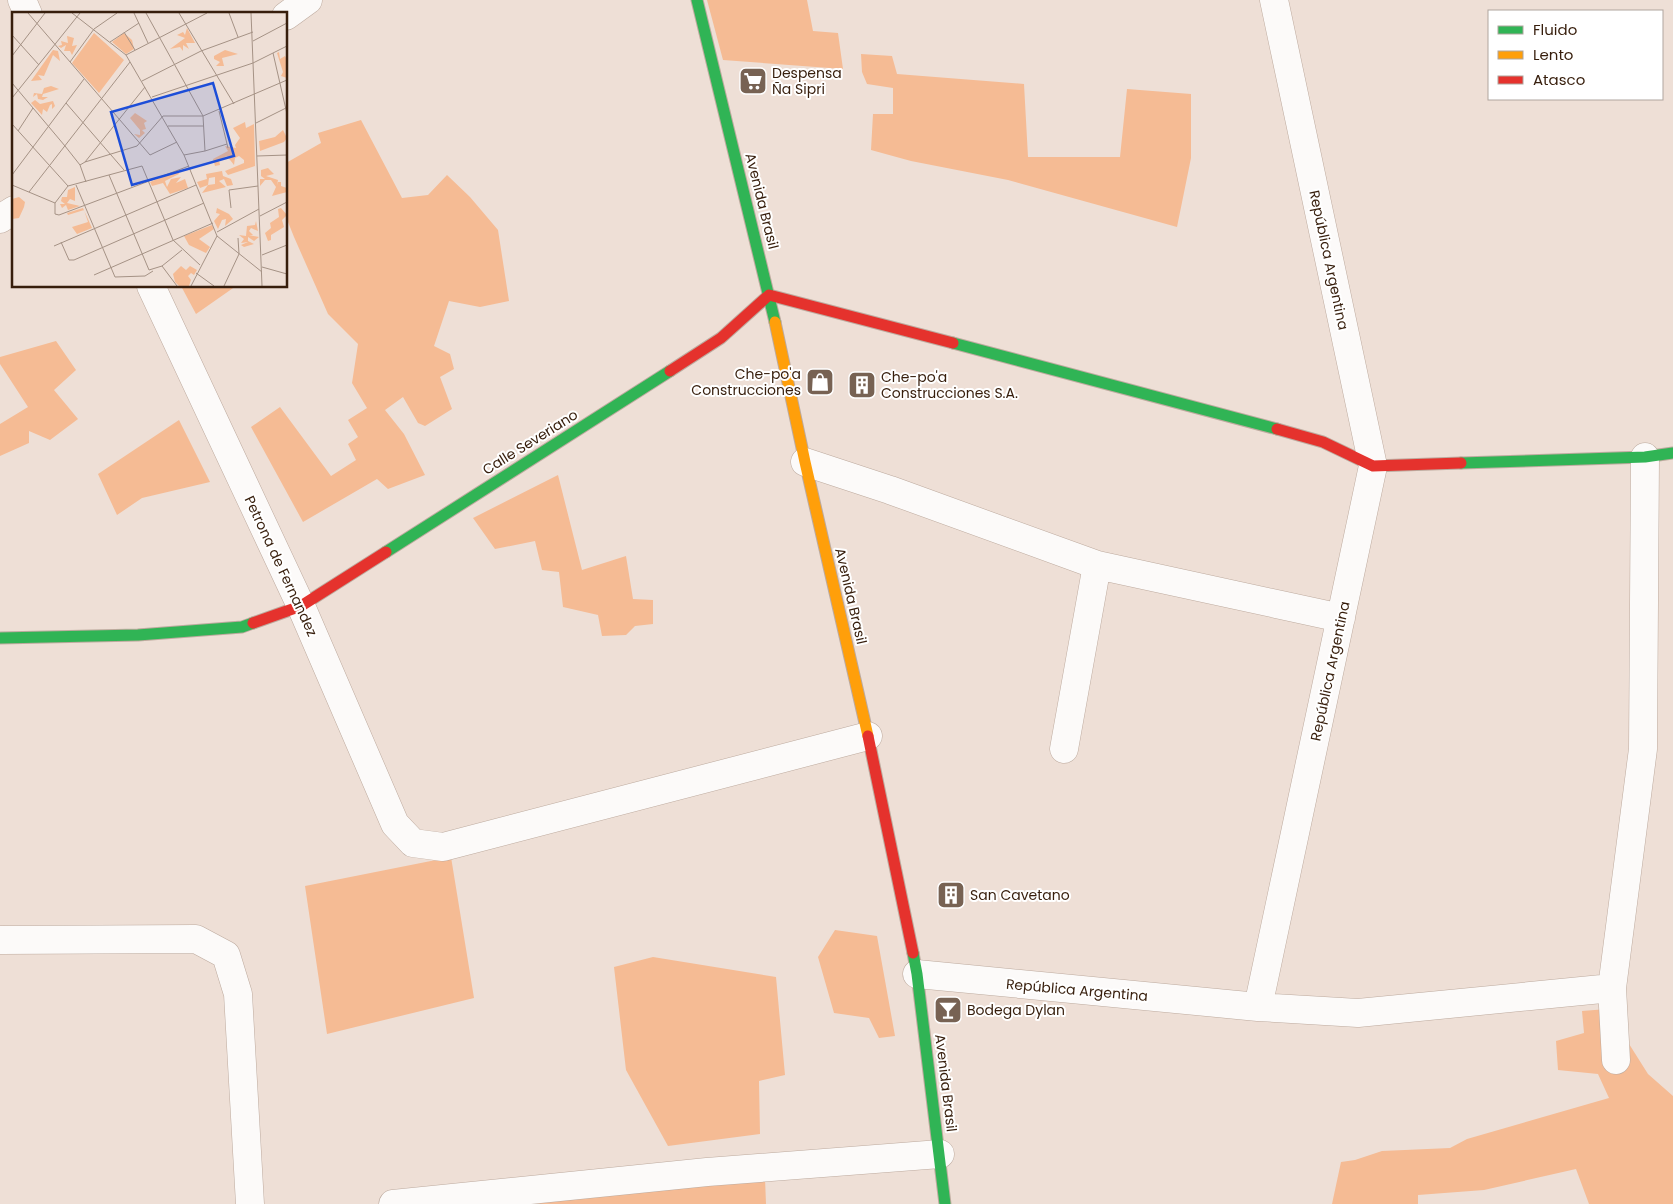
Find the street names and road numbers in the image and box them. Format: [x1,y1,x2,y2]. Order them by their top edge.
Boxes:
street label: Avenida Brasil [740,151,784,251]
street label: República Argentina [1304,188,1354,332]
street label: Calle Severiano [478,405,582,479]
street label: Petrona de Fernandez [240,492,322,640]
street label: Avenida Brasil [830,546,872,646]
street label: República Argentina [1305,599,1355,743]
street label: República Argentina [1005,974,1149,1006]
street label: Avenida Brasil [930,1033,962,1133]

